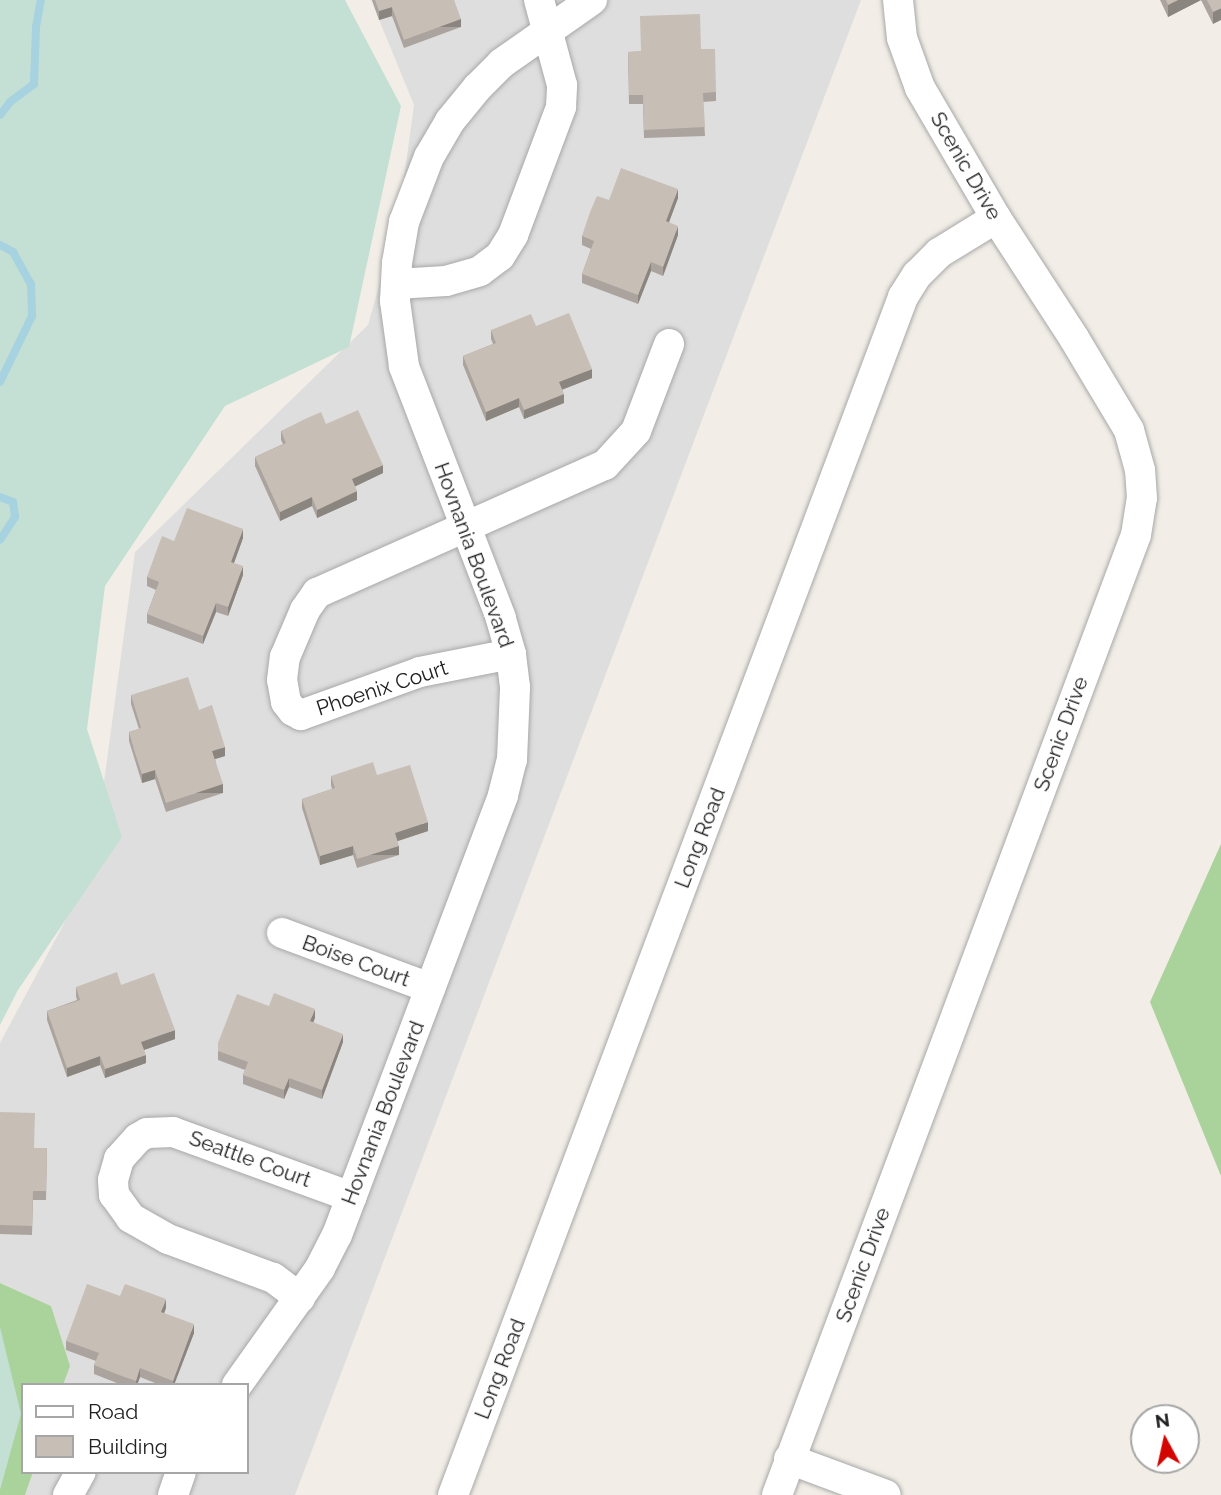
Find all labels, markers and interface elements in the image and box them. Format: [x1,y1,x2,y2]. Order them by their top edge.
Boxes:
street label: Scenic Drive [925,108,1007,224]
street label: Hovnania Boulevard [429,459,519,651]
street label: Phoenix Court [313,655,451,721]
street label: Scenic Drive [1029,673,1093,795]
street label: Long Road [669,784,731,892]
street label: Boise Court [299,930,413,992]
street label: Hovnania Boulevard [336,1017,430,1209]
street label: Seattle Court [186,1125,314,1193]
street label: Scenic Drive [831,1204,895,1326]
street label: Long Road [469,1315,531,1423]
legend [21,1383,248,1474]
text: Road [88,1399,138,1424]
north arrow [1130,1404,1200,1474]
text: N [1154,1408,1171,1432]
text: Building [88,1434,168,1459]

